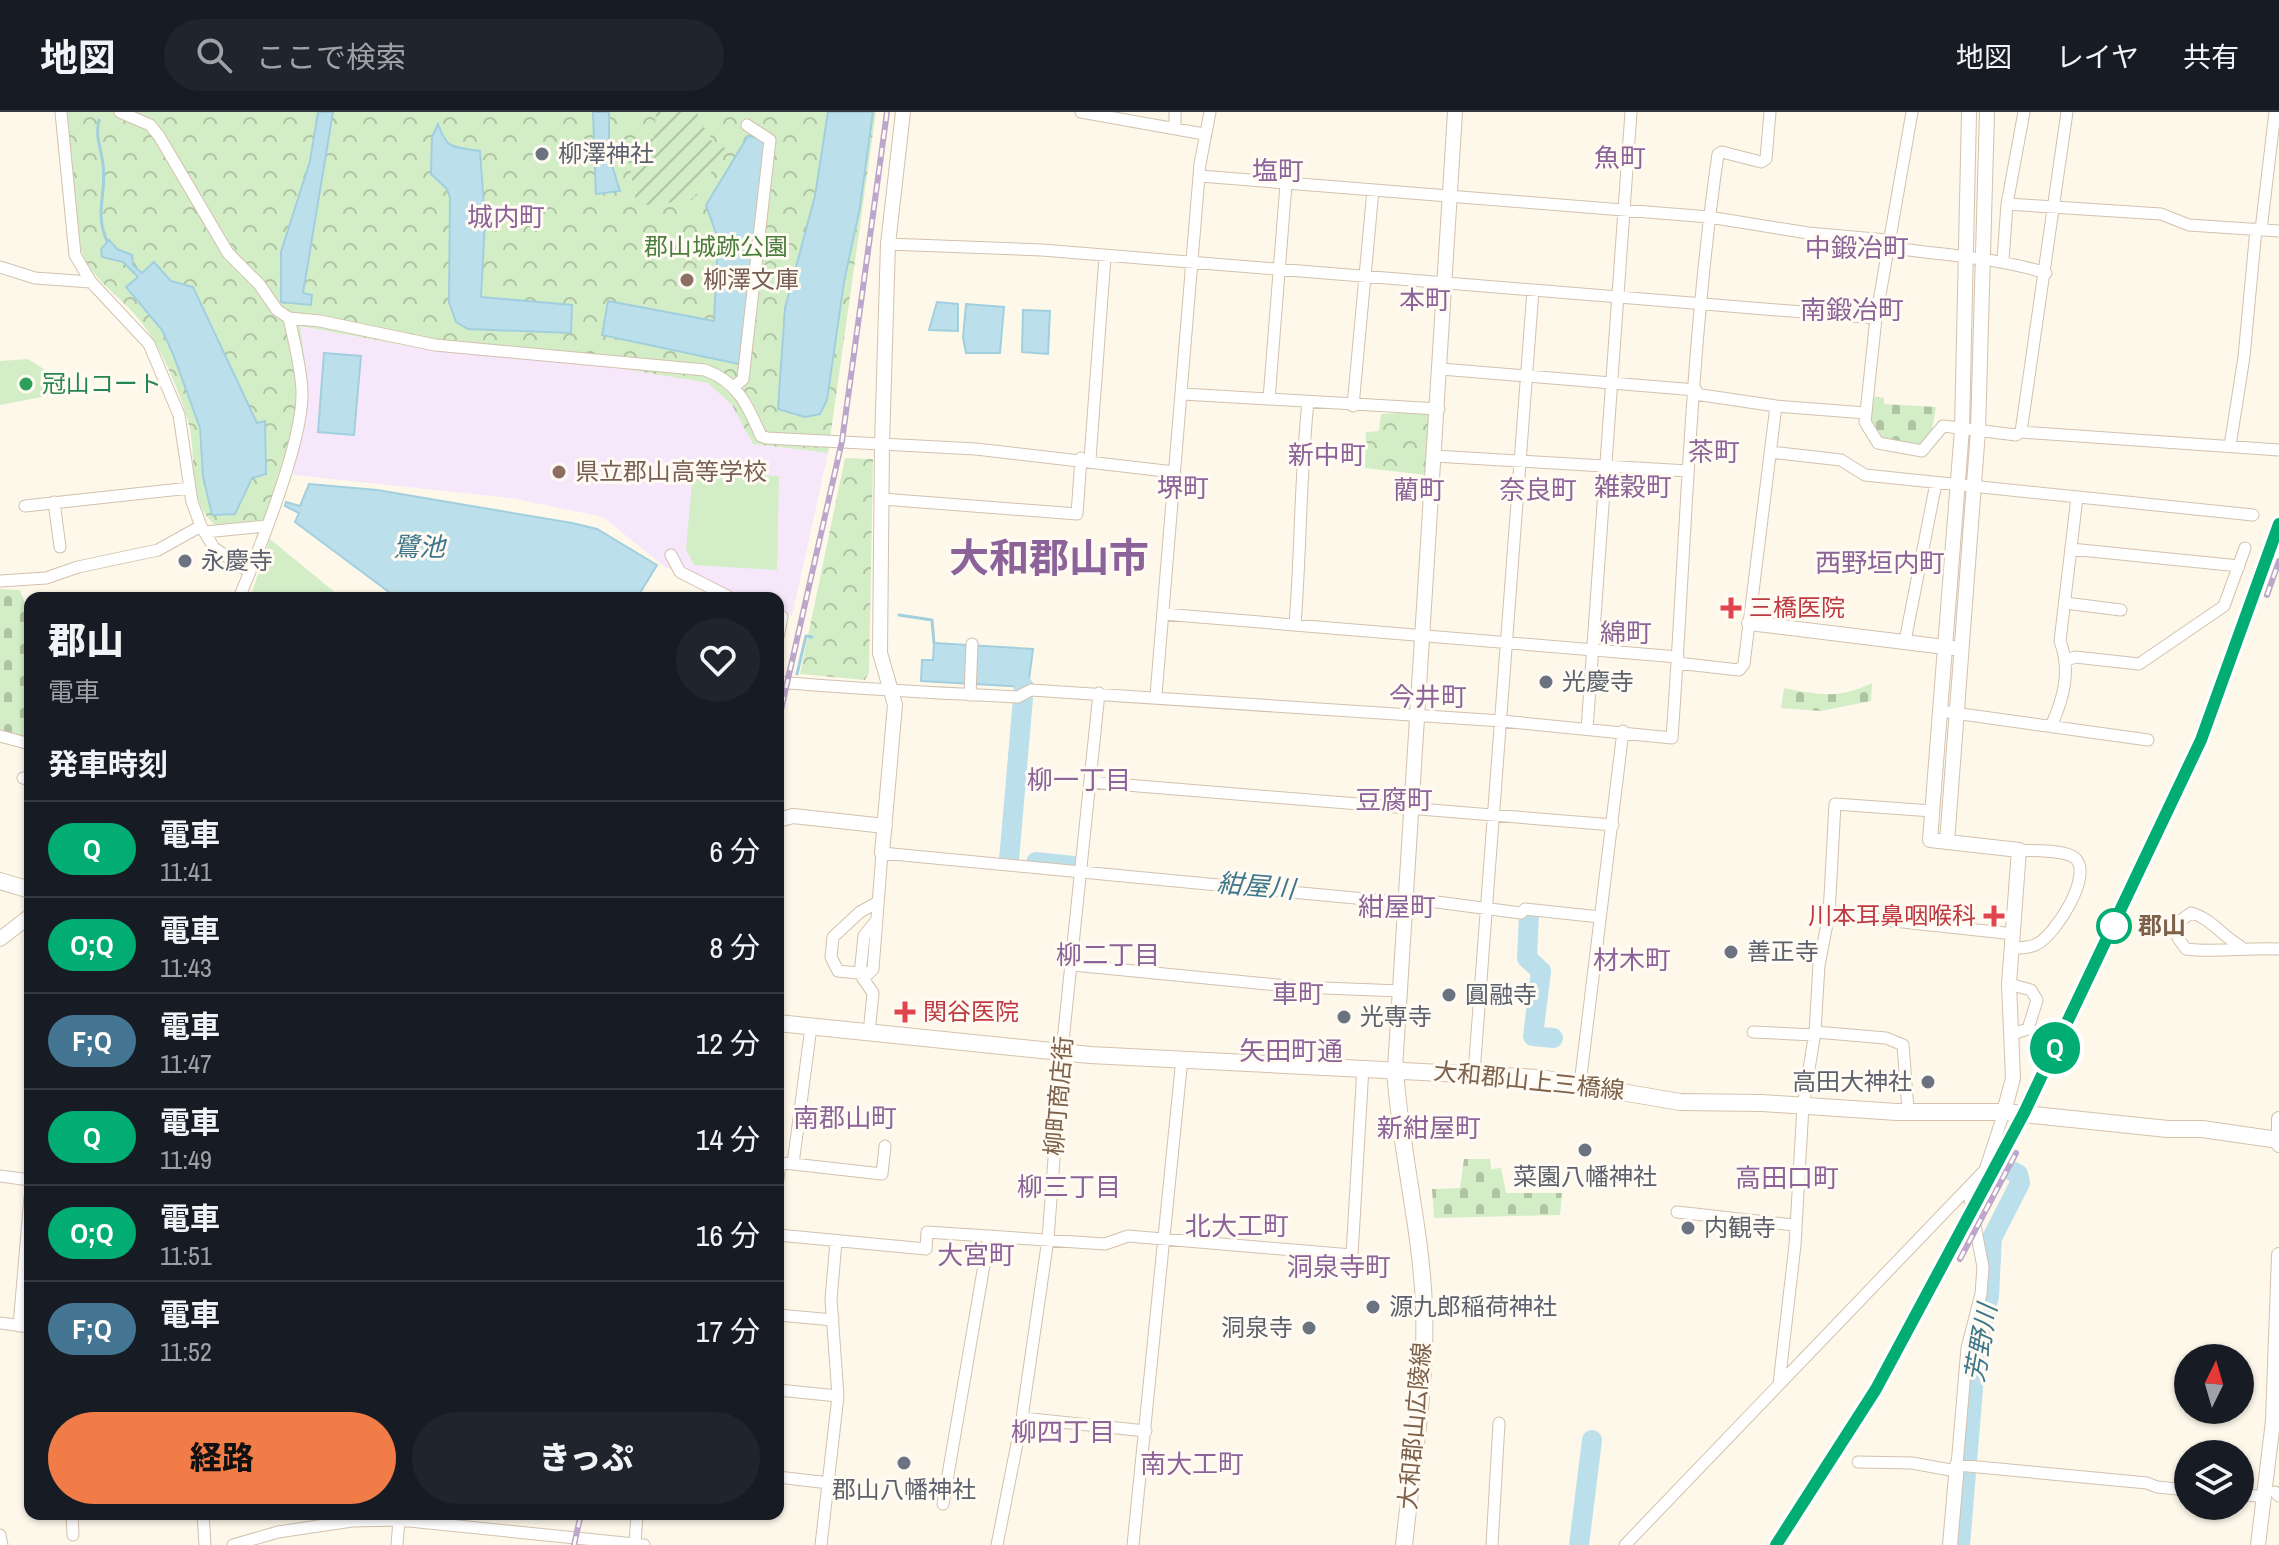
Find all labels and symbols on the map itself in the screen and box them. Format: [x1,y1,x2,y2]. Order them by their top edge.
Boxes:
place label: 柳澤神社 [558,137,654,169]
district label: 魚町 [1594,140,1646,175]
marker: 柳澤神社 [533,145,551,163]
district label: 塩町 [1252,153,1304,188]
district label: 城内町 [467,199,545,234]
park label: 郡山城跡公園 [644,230,788,262]
district label: 中鍛冶町 [1805,230,1909,265]
place label: 柳澤文庫 [703,263,799,295]
marker: 柳澤文庫 [678,271,696,289]
district label: 本町 [1399,282,1451,317]
district label: 南鍛冶町 [1800,292,1904,327]
place label: 冠山コート [42,367,162,399]
marker: 冠山コート [17,375,35,393]
district label: 茶町 [1688,434,1740,469]
district label: 新中町 [1288,437,1366,472]
place label: 県立郡山高等学校 [575,455,767,487]
marker: 県立郡山高等学校 [550,463,568,481]
district label: 雑穀町 [1594,469,1672,504]
district label: 堺町 [1157,470,1209,505]
district label: 藺町 [1393,472,1445,507]
district label: 奈良町 [1499,472,1577,507]
water label: 鷺池 [393,529,448,564]
district label: 大和郡山市 [949,531,1149,584]
place label: 永慶寺 [201,544,273,576]
district label: 西野垣内町 [1815,545,1945,580]
marker: 永慶寺 [176,552,194,570]
place label: 三橋医院 [1749,591,1845,623]
marker: 三橋医院 [1720,597,1742,619]
district label: 綿町 [1600,615,1652,650]
place label: 光慶寺 [1562,665,1634,697]
marker: 光慶寺 [1537,673,1555,691]
district label: 今井町 [1389,679,1467,714]
district label: 柳一丁目 [1027,762,1131,797]
district label: 豆腐町 [1355,782,1433,817]
water label: 紺屋川 [1216,865,1299,907]
district label: 紺屋町 [1358,889,1436,924]
place label: 川本耳鼻咽喉科 [1808,899,1976,931]
marker: 川本耳鼻咽喉科 [1983,905,2005,927]
marker: 郡山 [2097,909,2131,943]
place label: 郡山 [2138,909,2186,941]
place label: 善正寺 [1747,935,1819,967]
district label: 柳二丁目 [1056,937,1160,972]
district label: 材木町 [1593,942,1671,977]
marker: 善正寺 [1722,943,1740,961]
district label: 車町 [1272,976,1324,1011]
place label: 圓融寺 [1465,978,1537,1010]
marker: 圓融寺 [1440,986,1458,1004]
place label: 関谷医院 [923,995,1019,1027]
place label: 光専寺 [1360,1000,1432,1032]
marker: 関谷医院 [894,1001,916,1023]
marker: 光専寺 [1335,1008,1353,1026]
line badge: Q [2029,1022,2081,1074]
district label: 矢田町通 [1239,1033,1343,1068]
street label: 柳町商店街 [1037,1035,1079,1157]
street label: 大和郡山上三橋線 [1432,1054,1626,1106]
place label: 高田大神社 [1792,1065,1912,1097]
marker: 高田大神社 [1919,1073,1937,1091]
district label: 南郡山町 [793,1100,897,1135]
district label: 新紺屋町 [1377,1110,1481,1145]
marker: 菜園八幡神社 [1576,1141,1594,1159]
place label: 菜園八幡神社 [1513,1160,1657,1192]
district label: 高田口町 [1735,1160,1839,1195]
district label: 柳三丁目 [1017,1169,1121,1204]
district label: 北大工町 [1185,1208,1289,1243]
place label: 内観寺 [1704,1211,1776,1243]
marker: 内観寺 [1679,1219,1697,1237]
district label: 大宮町 [937,1237,1015,1272]
district label: 洞泉寺町 [1287,1249,1391,1284]
place label: 源九郎稲荷神社 [1389,1290,1557,1322]
marker: 源九郎稲荷神社 [1364,1298,1382,1316]
water label: 芳野川 [1956,1299,2005,1384]
place label: 洞泉寺 [1221,1311,1293,1343]
marker: 洞泉寺 [1300,1319,1318,1337]
street label: 大和郡山広陵線 [1391,1341,1437,1511]
north arrow [2174,1344,2254,1424]
district label: 柳四丁目 [1011,1414,1115,1449]
district label: 南大工町 [1140,1446,1244,1481]
marker: 郡山八幡神社 [895,1454,913,1472]
place label: 郡山八幡神社 [832,1473,976,1505]

